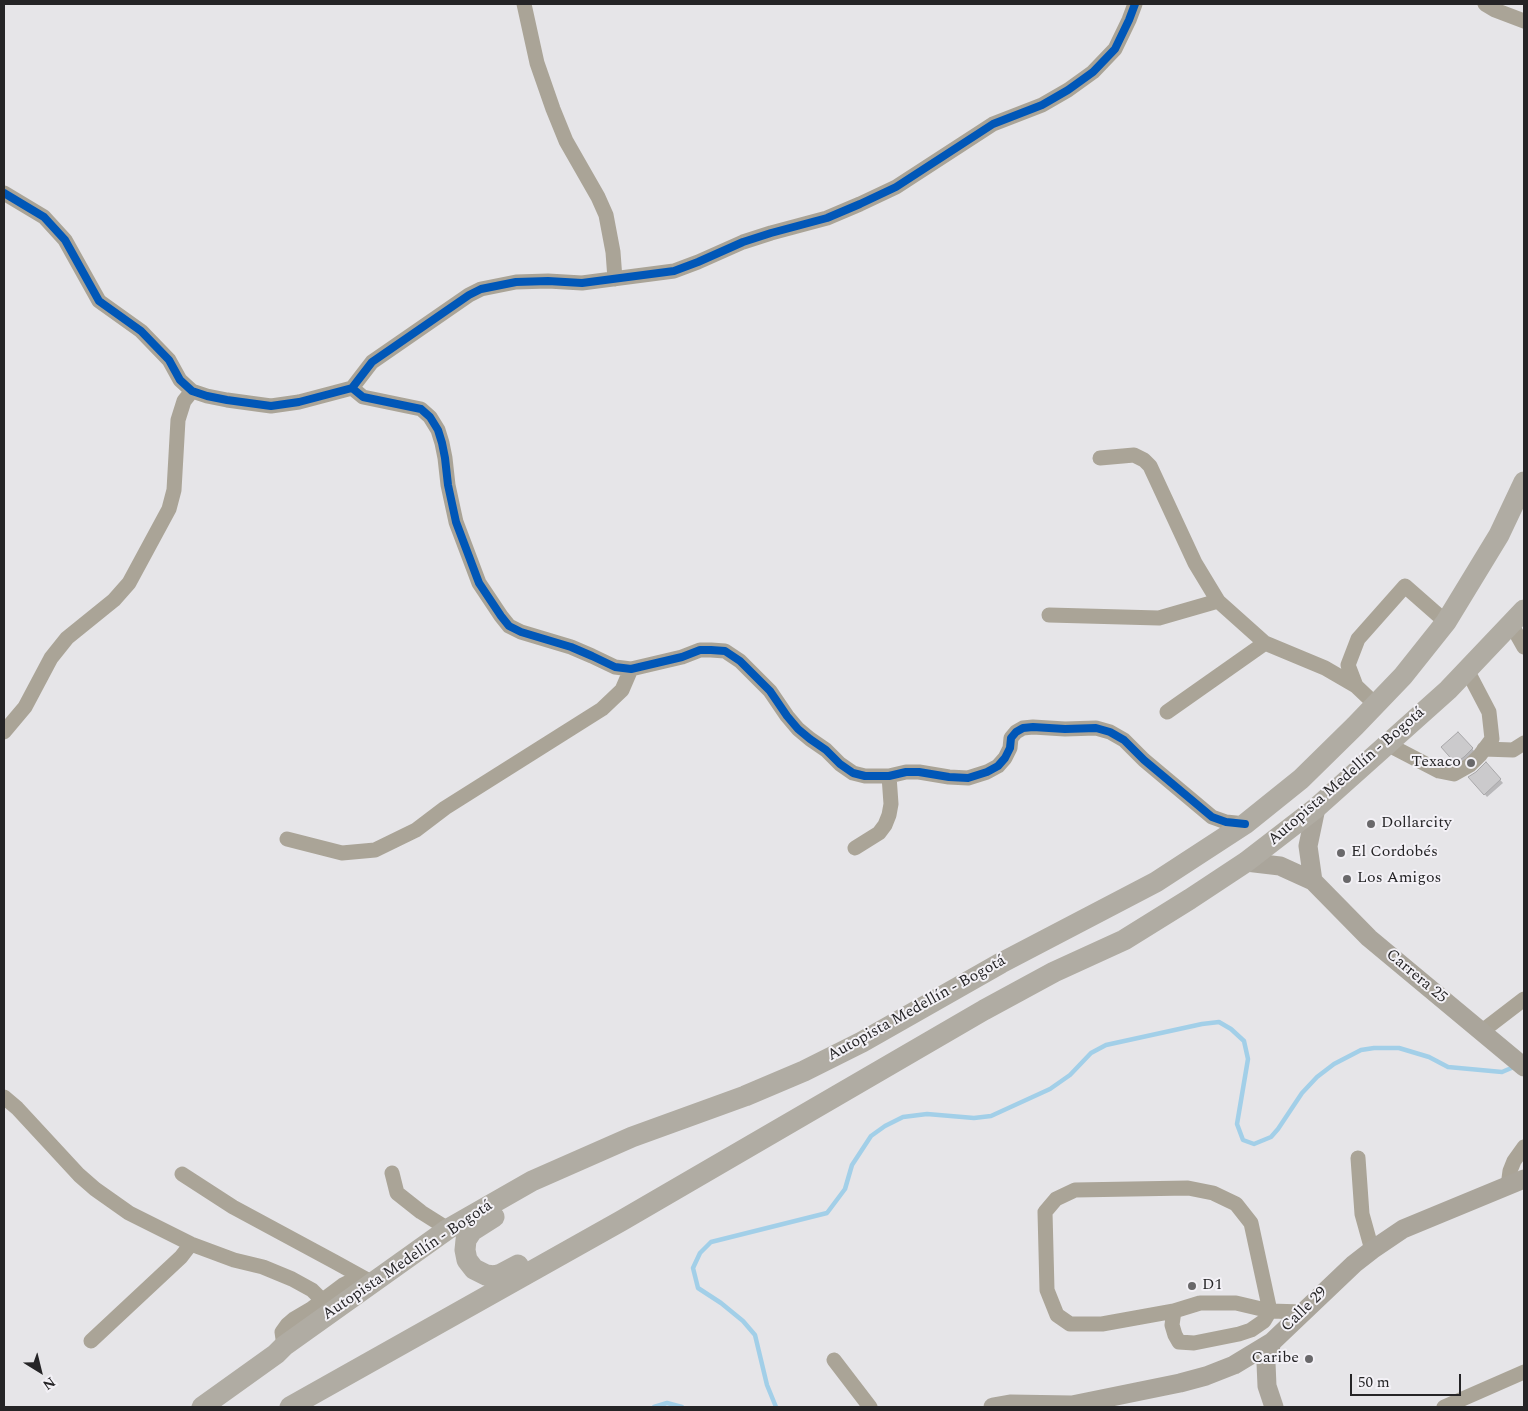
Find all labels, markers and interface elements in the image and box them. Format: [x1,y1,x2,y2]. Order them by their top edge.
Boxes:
street label: Autopista Medellín - Bogotá [1265,704,1429,850]
place label: Texaco [1411,753,1461,773]
marker: Texaco [1465,757,1477,769]
place label: Dollarcity [1381,814,1452,834]
marker: Dollarcity [1365,818,1377,830]
place label: El Cordobés [1351,843,1438,863]
marker: El Cordobés [1335,847,1347,859]
place label: Los Amigos [1357,869,1441,889]
marker: Los Amigos [1341,873,1353,885]
street label: Carrera 25 [1381,946,1451,1008]
street label: Autopista Medellín - Bogotá [825,952,1009,1066]
street label: Autopista Medellín - Bogotá [319,1197,497,1325]
place label: D1 [1202,1276,1222,1296]
marker: D1 [1186,1280,1198,1292]
street label: Calle 29 [1278,1283,1332,1337]
north arrow [15,1346,65,1396]
place label: Caribe [1251,1349,1299,1369]
marker: Caribe [1303,1353,1315,1365]
scale bar [1353,1364,1464,1396]
text: 50 m [1358,1371,1390,1394]
text: N [38,1372,60,1395]

